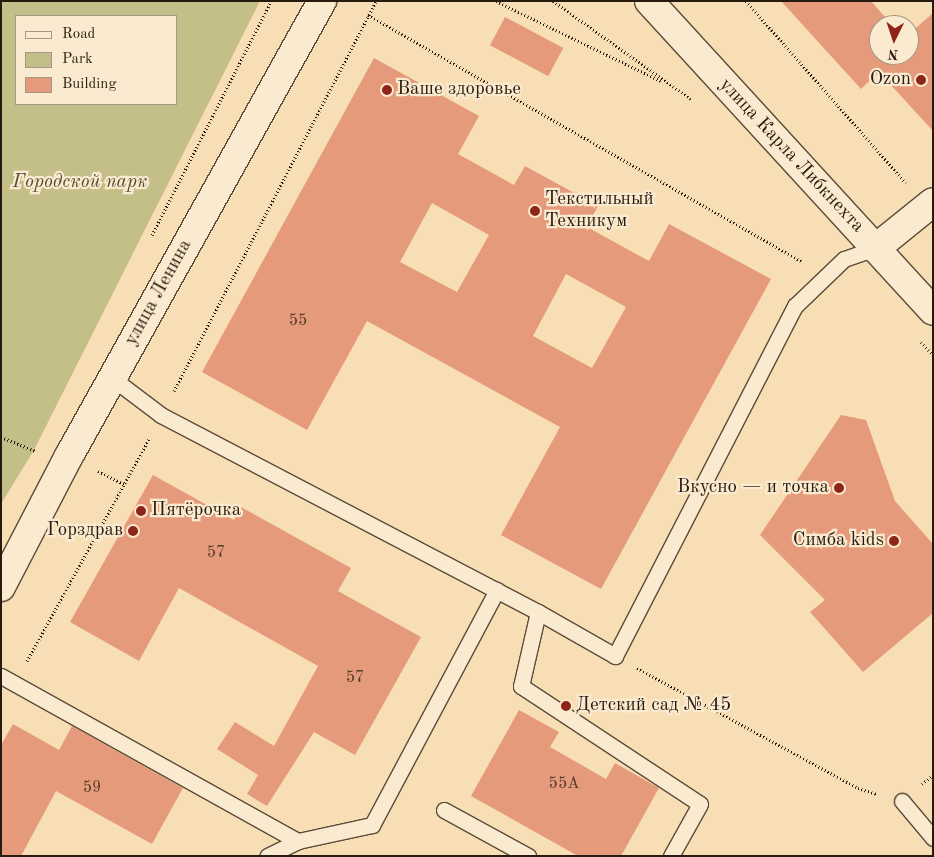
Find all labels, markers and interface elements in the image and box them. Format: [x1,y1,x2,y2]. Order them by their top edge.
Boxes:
legend [15,15,178,105]
north arrow [869,15,919,65]
text: Road [62,27,95,42]
text: N [887,47,899,61]
text: Park [62,52,93,67]
place label: Ozon [870,69,911,91]
street label: улица Карла Либкнехта [714,74,868,238]
marker: Ozon [915,74,927,86]
text: Building [62,77,117,92]
place label: Ваше здоровье [397,79,521,101]
marker: Ваше здоровье [381,84,393,96]
park label: Городской парк [13,172,147,194]
place label: Текстильный Техникум [545,189,654,233]
marker: Текстильный Техникум [529,205,541,217]
street label: улица Ленина [120,236,198,350]
house number: 55 [289,311,307,331]
place label: Вкусно — и точка [677,477,829,499]
marker: Вкусно — и точка [833,482,845,494]
place label: Пятёрочка [151,500,241,522]
marker: Пятёрочка [135,505,147,517]
place label: Горздрав [47,520,123,542]
marker: Горздрав [127,525,139,537]
place label: Симба kids [793,530,884,552]
marker: Симба kids [888,535,900,547]
house number: 57 [207,543,225,563]
house number: 57 [346,668,364,688]
place label: Детский сад № 45 [576,695,731,717]
marker: Детский сад № 45 [560,700,572,712]
house number: 55А [549,774,579,794]
house number: 59 [83,778,101,798]

